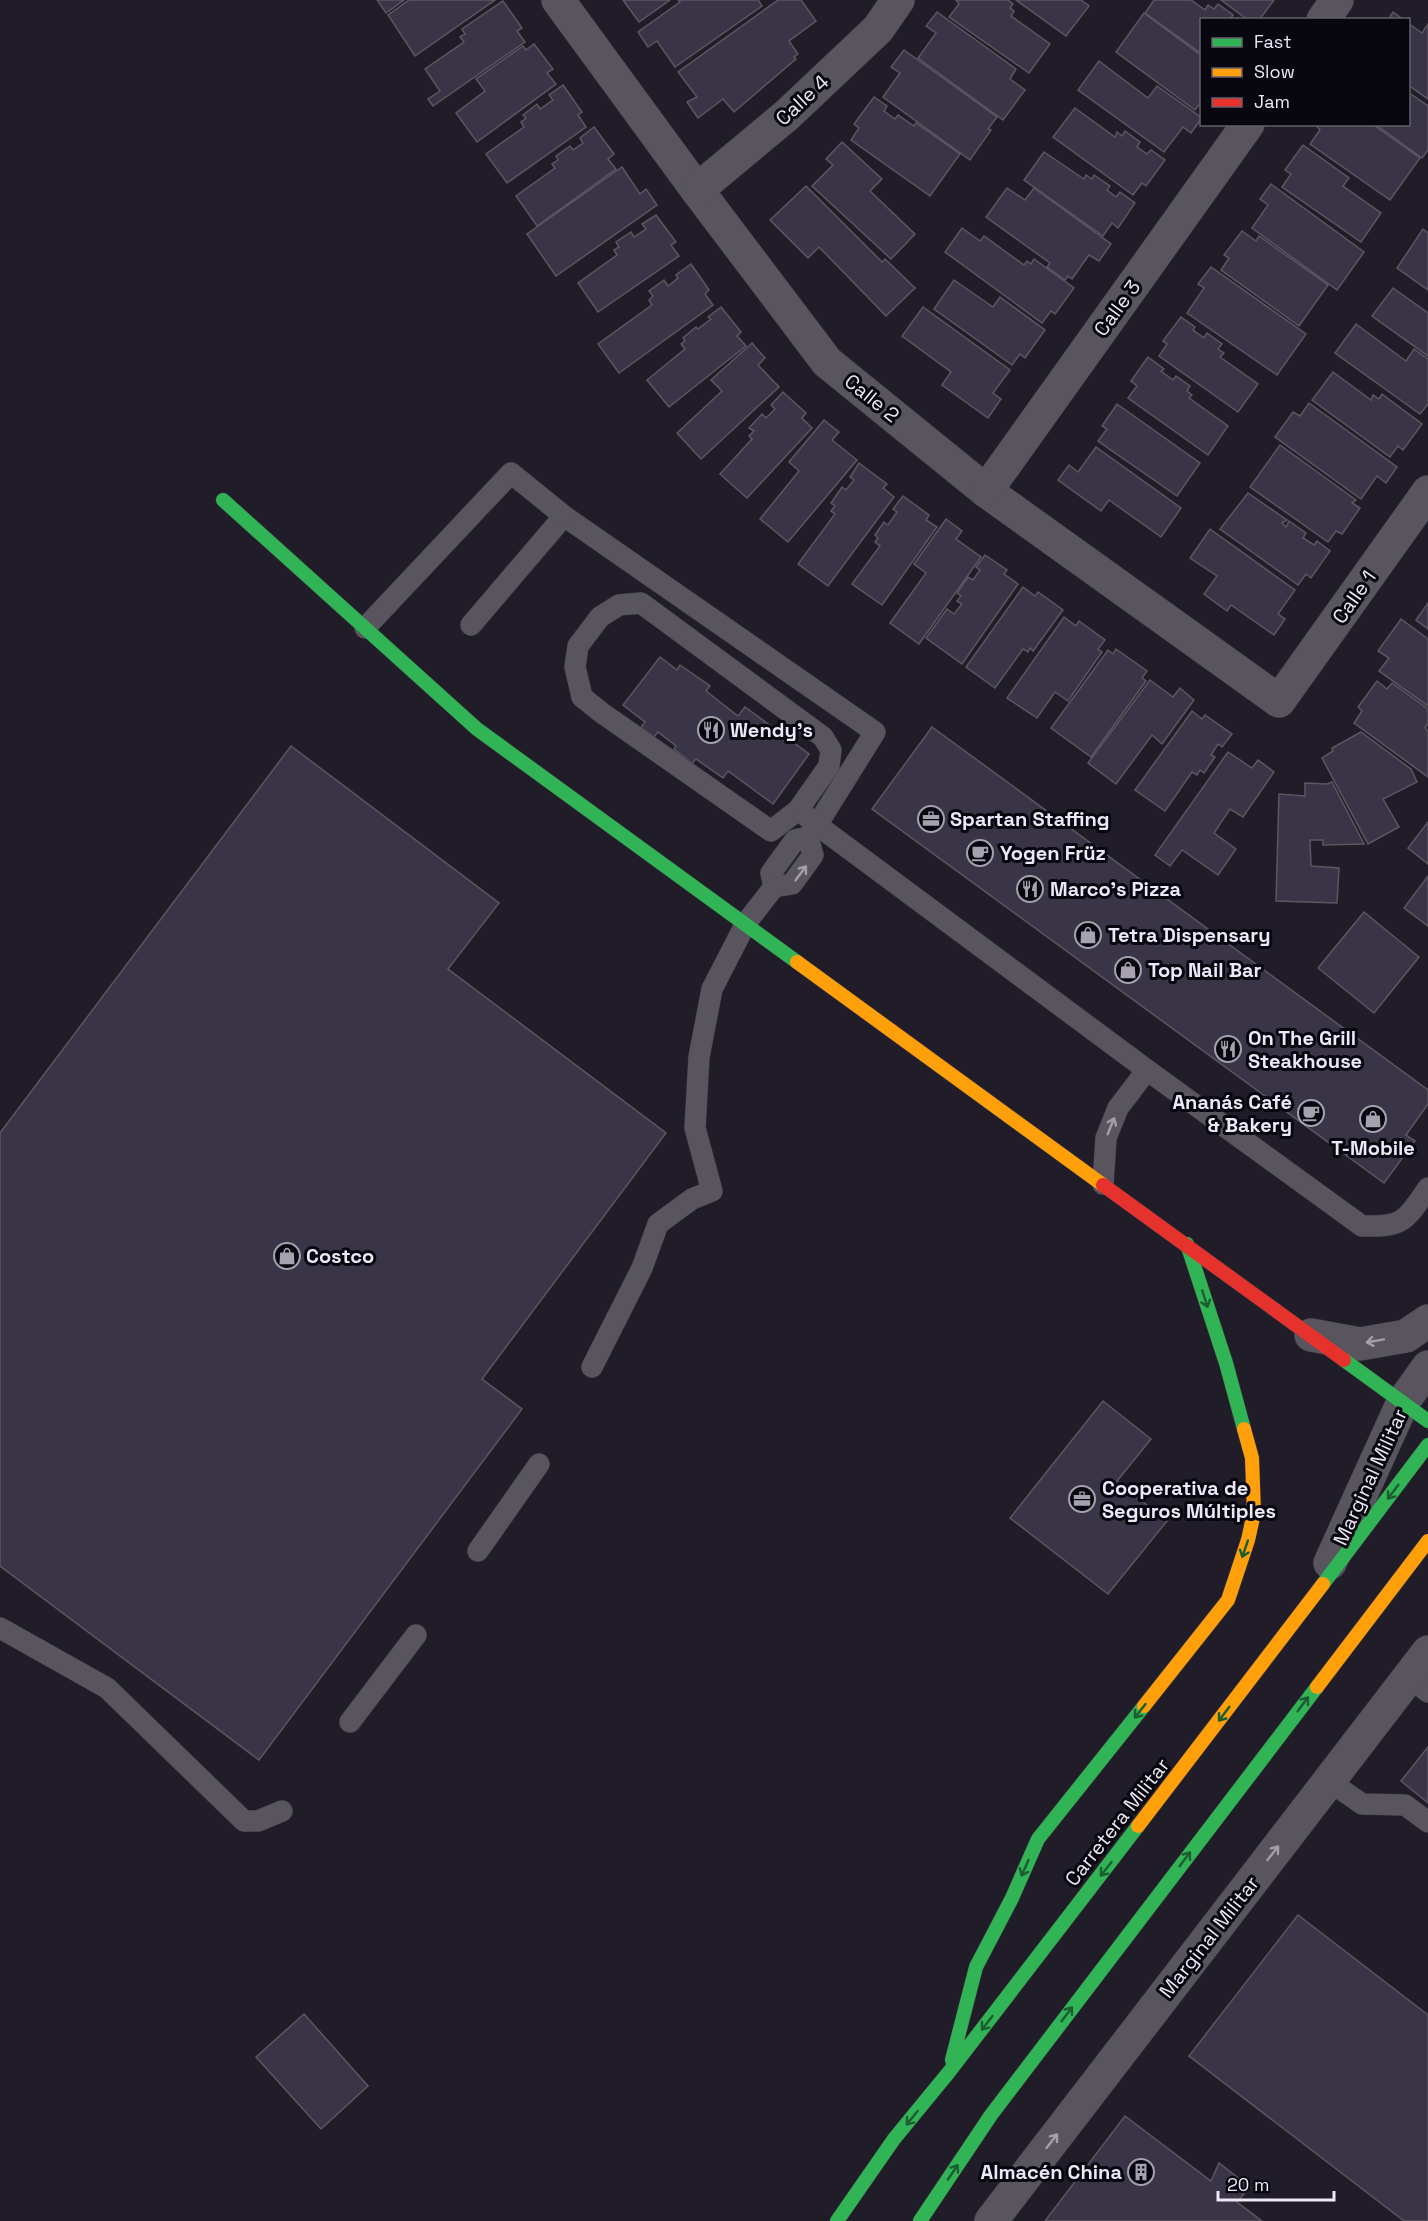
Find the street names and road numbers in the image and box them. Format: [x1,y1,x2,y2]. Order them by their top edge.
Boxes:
street label: Calle 4 [770,69,834,131]
street label: Calle 3 [1088,275,1146,341]
street label: Calle 2 [839,368,905,428]
street label: Calle 1 [1326,565,1382,629]
street label: Marginal Militar [1327,1405,1413,1549]
street label: Carretera Militar [1059,1753,1175,1891]
street label: Marginal Militar [1153,1871,1265,2003]

